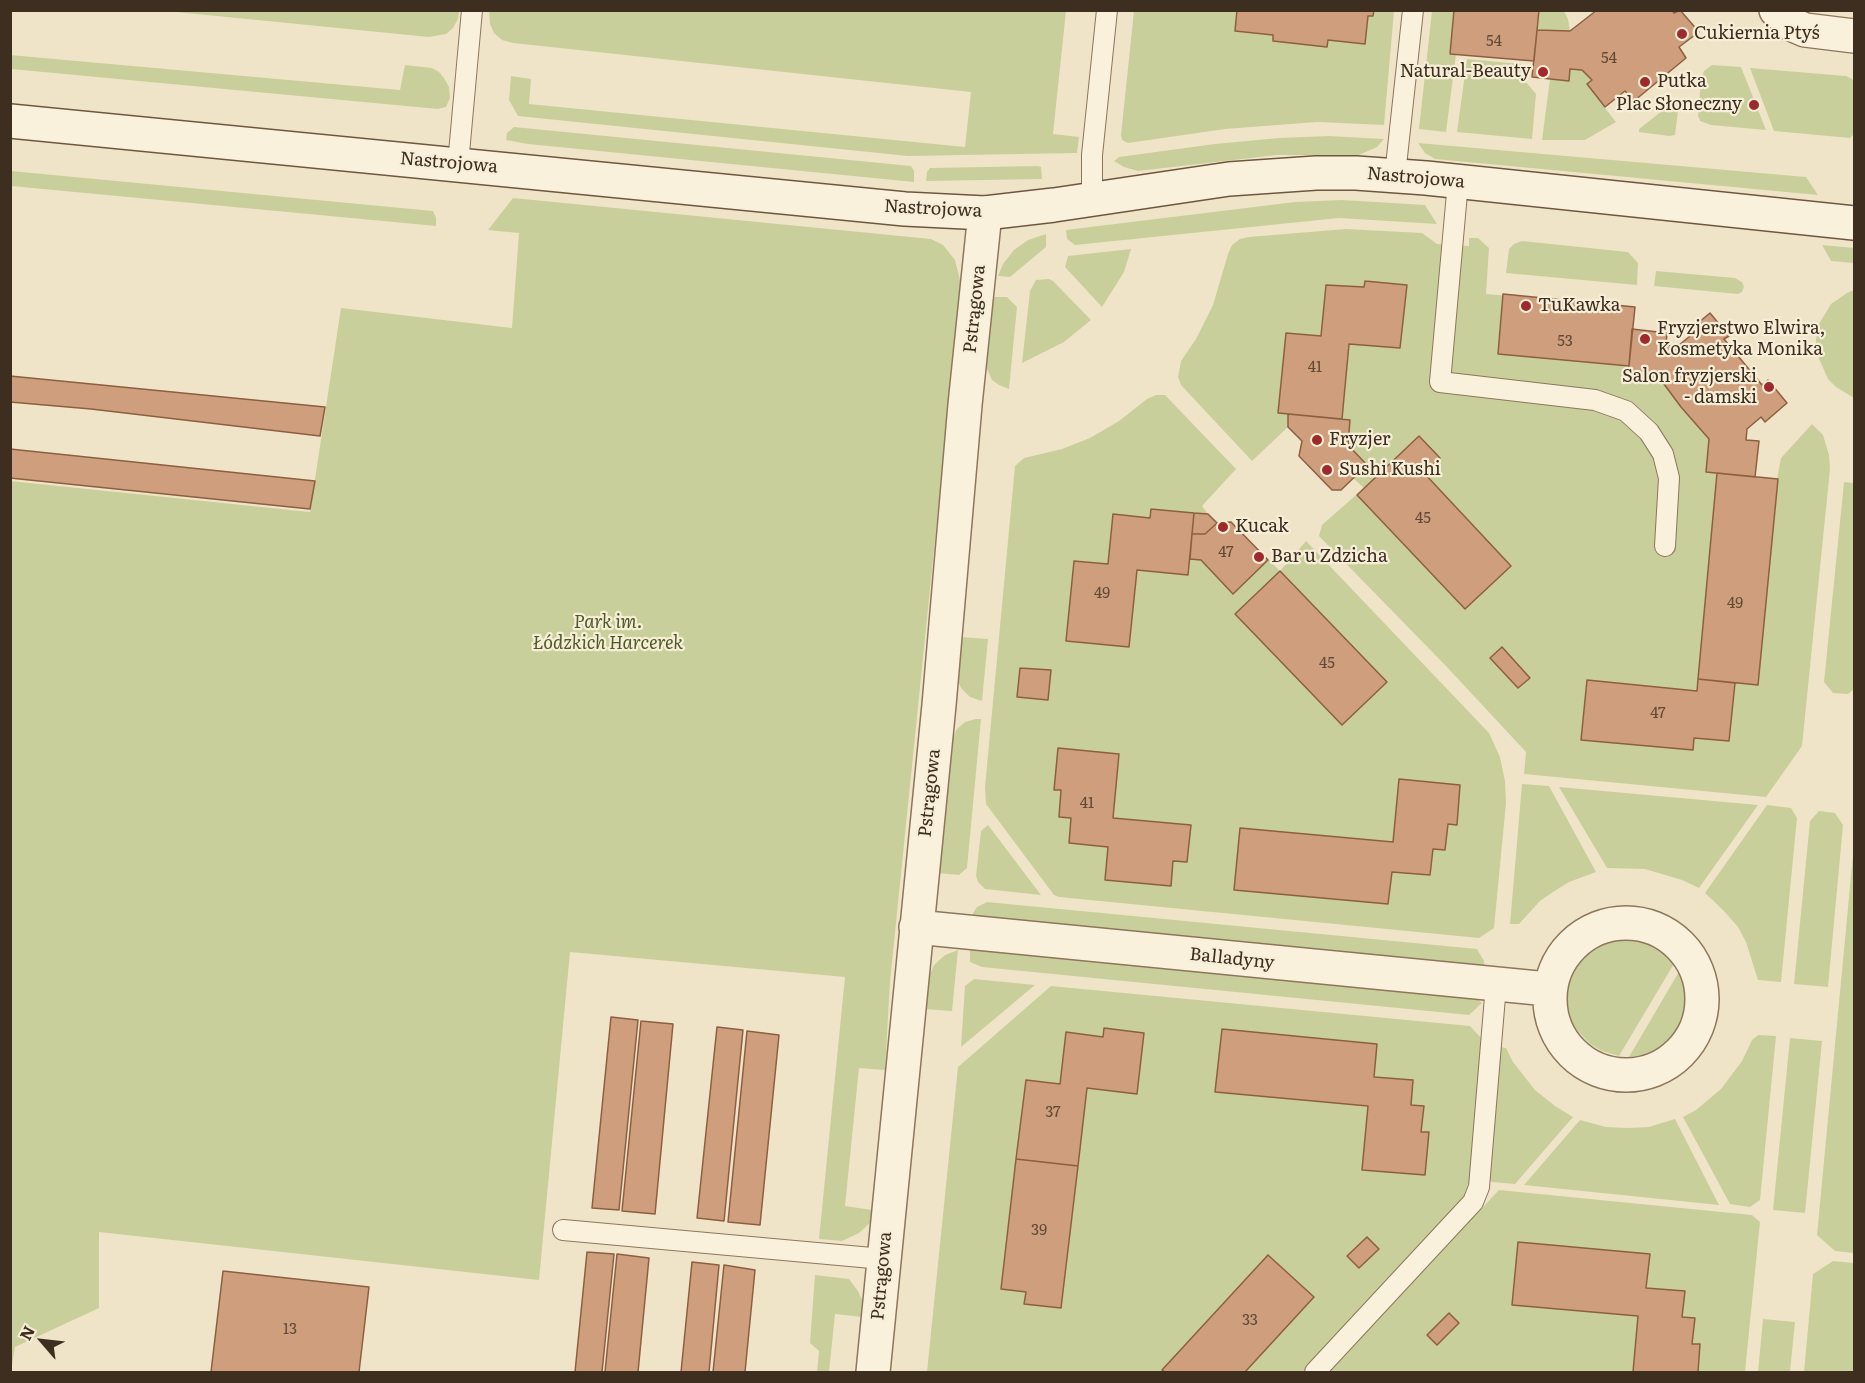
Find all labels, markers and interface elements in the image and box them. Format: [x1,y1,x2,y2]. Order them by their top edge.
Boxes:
place label: Cukiernia Ptyś [1694,23,1820,45]
marker: Cukiernia Ptyś [1675,27,1689,41]
house number: 54 [1486,33,1502,51]
house number: 54 [1601,50,1617,68]
place label: Natural-Beauty [1400,61,1531,83]
marker: Natural-Beauty [1536,65,1550,79]
place label: Putka [1657,71,1707,93]
marker: Putka [1638,75,1652,89]
place label: Plac Słoneczny [1616,94,1742,116]
marker: Plac Słoneczny [1747,98,1761,112]
street label: Nastrojowa [399,148,499,178]
street label: Nastrojowa [1366,163,1466,193]
street label: Nastrojowa [883,196,983,222]
street label: Pstrągowa [960,264,990,354]
place label: TuKawka [1538,295,1620,317]
marker: TuKawka [1519,299,1533,313]
place label: Fryzjerstwo Elwira, Kosmetyka Monika [1657,318,1826,360]
marker: Fryzjerstwo Elwira, Kosmetyka Monika [1638,332,1652,346]
house number: 53 [1557,333,1573,351]
house number: 41 [1308,359,1322,377]
place label: Salon fryzjerski - damski [1622,366,1757,409]
marker: Salon fryzjerski - damski [1762,380,1776,394]
place label: Fryzjer [1329,429,1391,451]
marker: Fryzjer [1310,433,1324,447]
place label: Sushi Kushi [1339,459,1441,481]
marker: Sushi Kushi [1320,463,1334,477]
house number: 45 [1415,510,1431,528]
place label: Kucak [1235,516,1289,538]
marker: Kucak [1216,520,1230,534]
house number: 47 [1218,544,1234,562]
place label: Bar u Zdzicha [1271,546,1388,568]
marker: Bar u Zdzicha [1252,550,1266,564]
house number: 49 [1094,585,1110,603]
house number: 49 [1727,595,1743,613]
park label: Park im. Łódzkich Harcerek [533,612,683,654]
house number: 45 [1319,655,1335,673]
house number: 47 [1650,705,1666,723]
street label: Pstrągowa [915,748,945,838]
house number: 41 [1080,795,1094,813]
street label: Balladyny [1188,944,1276,974]
house number: 37 [1045,1104,1061,1122]
house number: 39 [1031,1222,1047,1240]
street label: Pstrągowa [867,1231,897,1321]
north arrow [12,1311,72,1371]
house number: 33 [1242,1312,1258,1330]
text: N [12,1321,40,1344]
house number: 13 [283,1321,297,1339]

